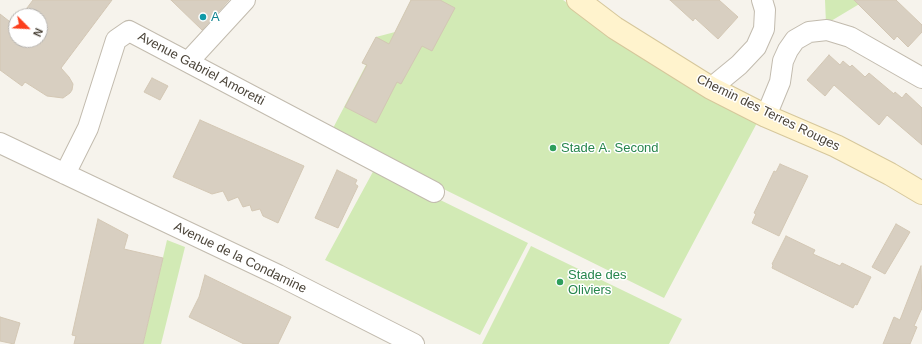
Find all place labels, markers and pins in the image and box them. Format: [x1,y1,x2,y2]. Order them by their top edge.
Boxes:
place label: A [211,9,220,25]
marker: A [198,12,208,22]
place label: Stade A. Second [561,140,659,156]
marker: Stade A. Second [548,143,558,153]
place label: Stade des Oliviers [568,267,627,298]
marker: Stade des Oliviers [555,277,565,287]

